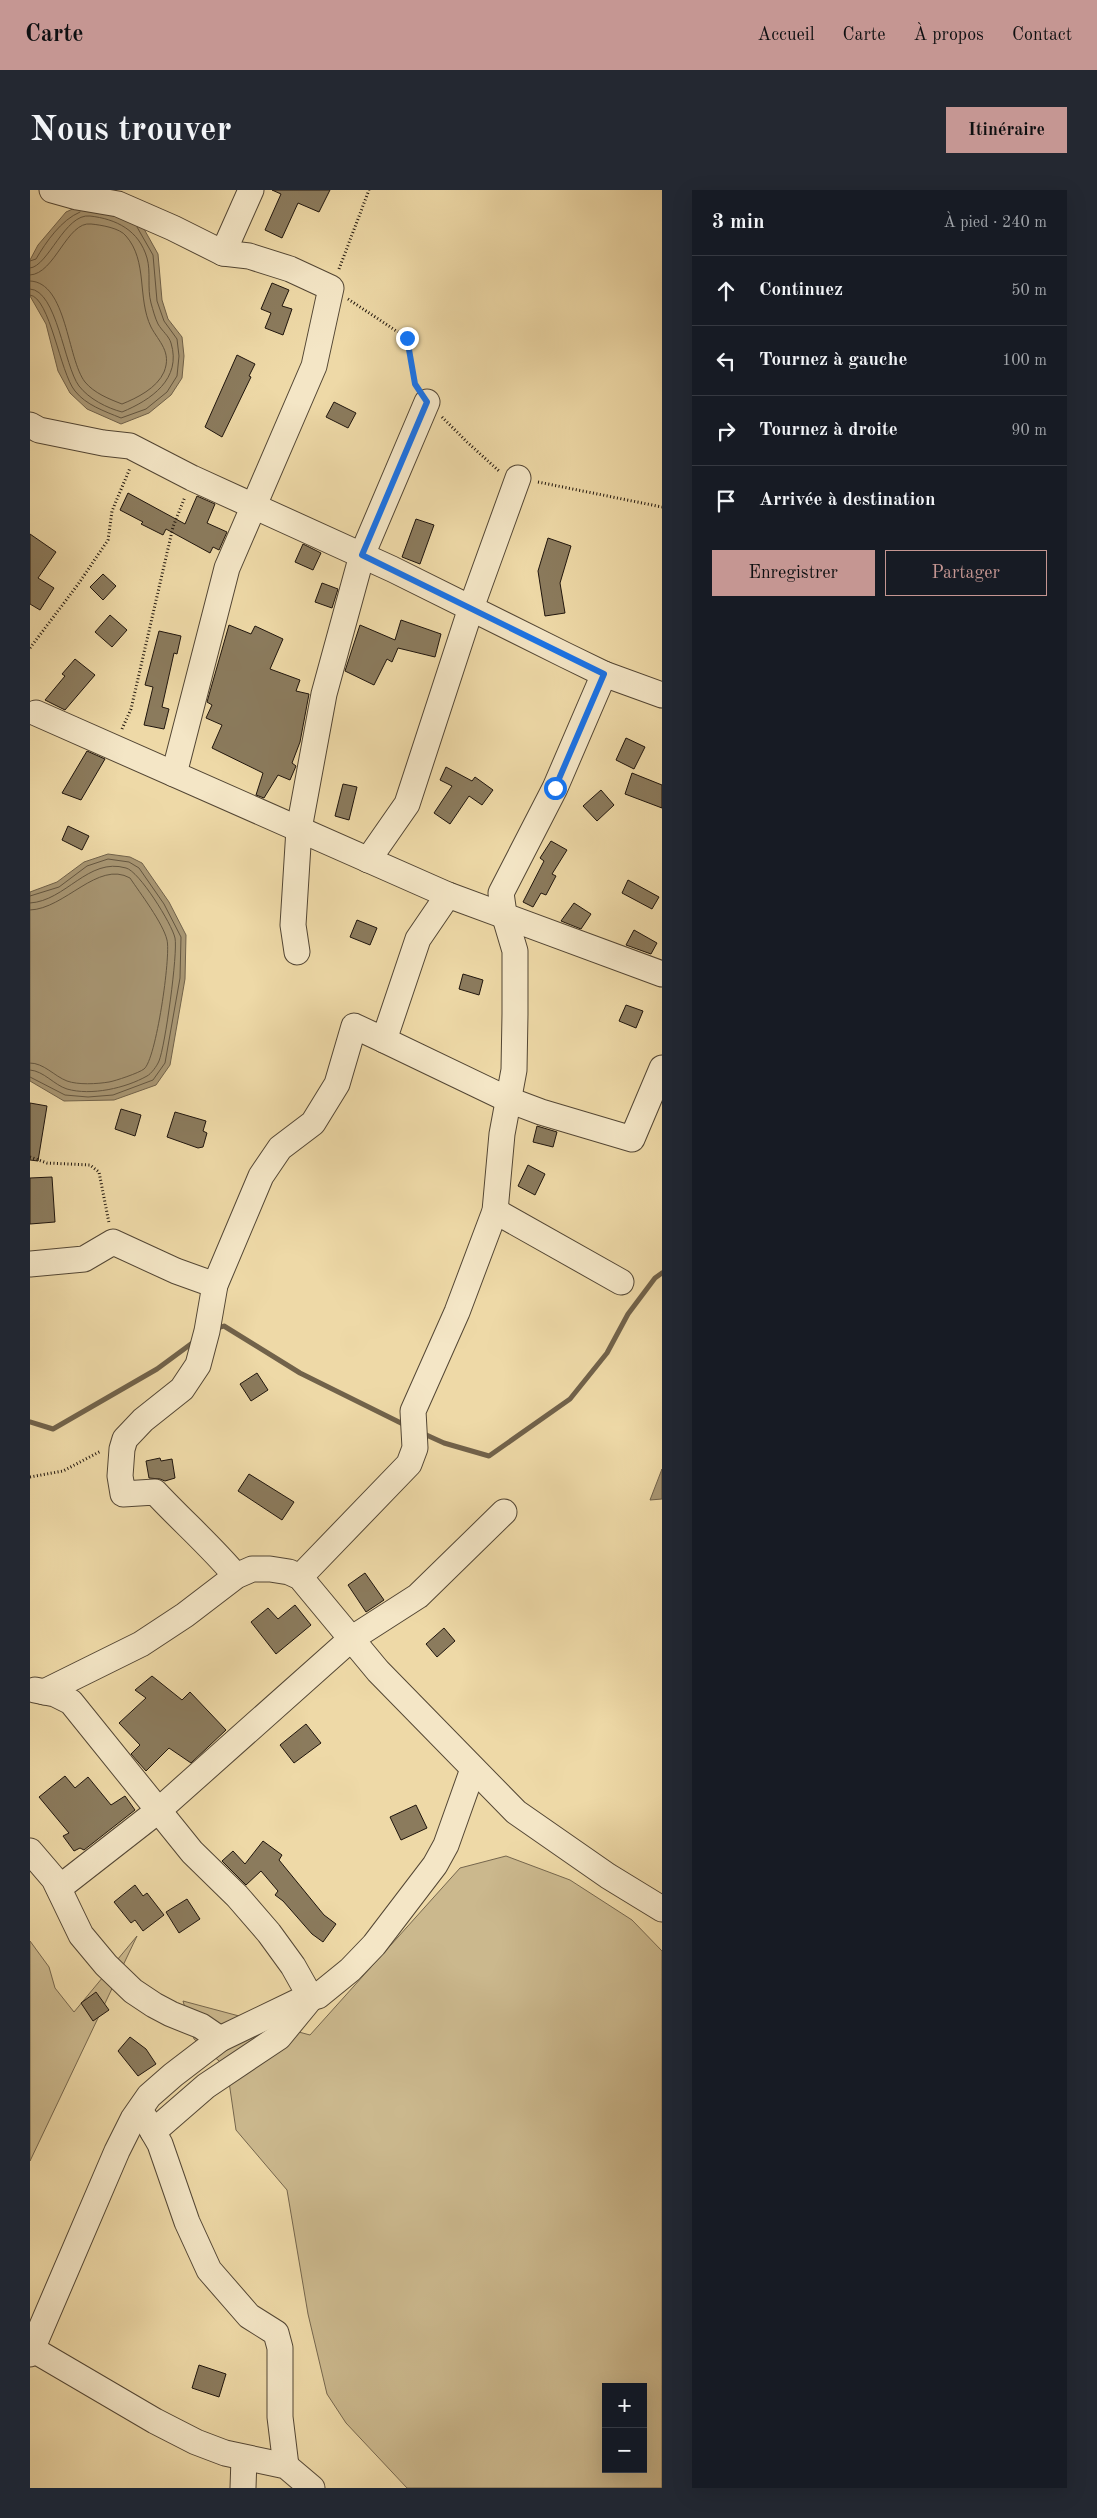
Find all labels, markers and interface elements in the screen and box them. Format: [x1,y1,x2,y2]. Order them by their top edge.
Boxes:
text: Carte [25,23,84,47]
text: Accueil [757,26,815,44]
text: Carte [843,26,885,44]
text: À propos [913,26,984,44]
text: Contact [1012,26,1072,44]
button: Itinéraire [946,107,1067,153]
text: Nous trouver [30,113,232,148]
text: 3 min [712,212,765,233]
text: À pied · 240 m [944,215,1047,231]
icon: ahead [712,277,740,305]
text: Continuez [759,281,843,300]
text: 50 m [1011,283,1047,299]
route end [396,327,419,350]
icon: left [712,347,740,375]
text: Tournez à gauche [759,351,907,370]
text: 100 m [1002,353,1047,369]
icon: right [712,417,740,445]
text: Tournez à droite [759,421,898,440]
text: 90 m [1011,423,1047,439]
icon: arrive [712,487,740,515]
text: Arrivée à destination [759,491,935,510]
button: Enregistrer [712,550,875,596]
button: Partager [885,550,1047,596]
route start [544,777,567,800]
map controls [602,2383,647,2473]
button: + [602,2383,647,2428]
button: − [602,2428,647,2473]

